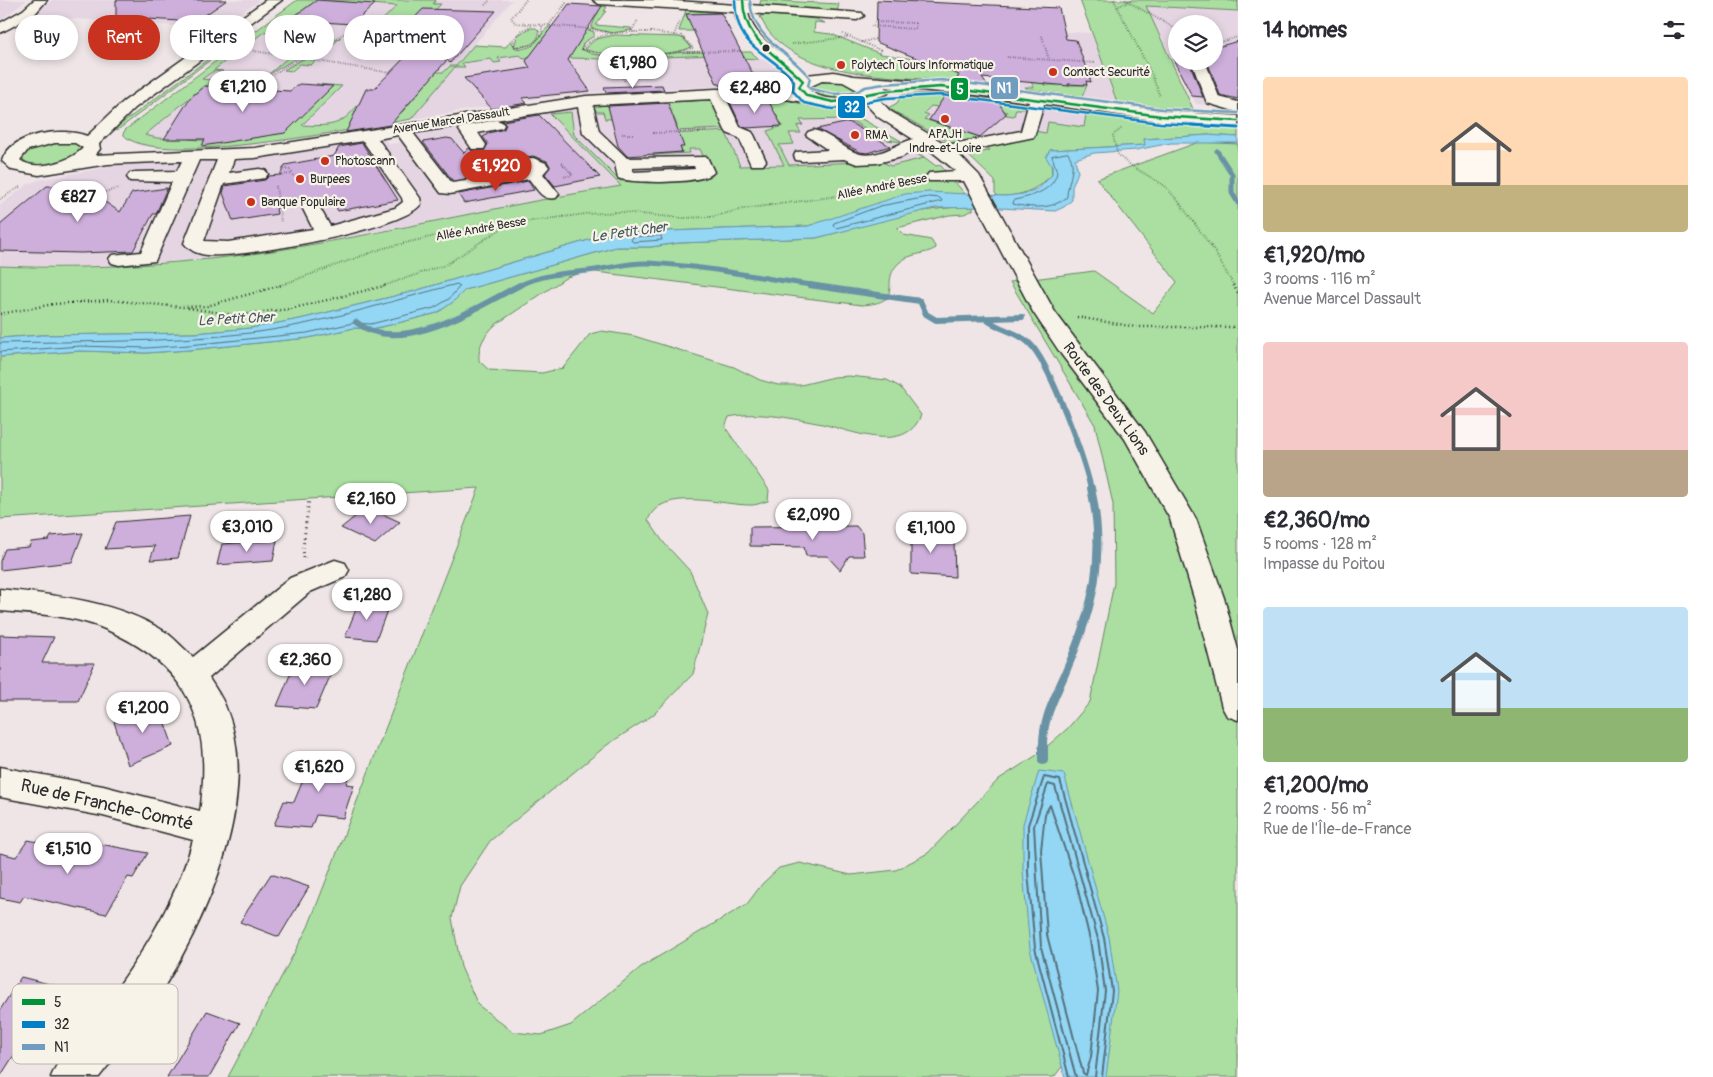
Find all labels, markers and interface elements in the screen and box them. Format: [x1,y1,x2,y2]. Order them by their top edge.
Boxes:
chip: Buy [15,15,78,60]
chip: Rent [88,15,160,60]
chip: Filters [170,15,255,60]
chip: New [265,15,334,60]
chip: Apartment [344,15,464,60]
map controls [1168,15,1223,70]
button: layers [1168,15,1223,70]
icon: filters [1660,16,1688,44]
text: 14 homes [1263,17,1347,44]
unlabelled marker [761,43,771,53]
pin: €1,980 [592,46,674,89]
text: €1,980 [609,53,657,73]
place label: Polytech Tours Informatique [851,58,994,73]
marker: Polytech Tours Informatique [835,59,847,71]
place label: Contact Securité [1063,65,1150,80]
marker: Contact Securité [1047,66,1059,78]
pin: €1,210 [202,70,284,113]
pin: €2,480 [714,72,796,114]
line badge: N1 [990,76,1019,100]
text: €1,210 [219,77,267,97]
line badge: 5 [950,77,969,101]
text: €2,480 [729,78,781,98]
text: N1 [997,80,1011,97]
text: 5 [956,81,964,98]
line badge: 32 [837,95,866,119]
text: 32 [844,99,860,116]
street label: Avenue Marcel Dassault [391,104,511,138]
icon: home [1431,109,1521,199]
marker: APAJH Indre-et-Loire [939,113,951,125]
place label: APAJH Indre-et-Loire [909,127,981,156]
place label: RMA [865,128,889,143]
marker: RMA [849,129,861,141]
pin: €1,920 [455,150,537,192]
place label: Photoscann [335,154,395,169]
marker: Photoscann [319,155,331,167]
text: €1,920 [472,156,521,176]
street label: Allée André Besse [836,171,928,203]
place label: Burpees [310,172,351,187]
marker: Burpees [294,173,306,185]
pin: €827 [48,180,108,223]
text: €827 [60,187,96,207]
place label: Banque Populaire [261,195,345,210]
marker: Banque Populaire [245,196,257,208]
street label: Allée André Besse [435,214,527,244]
water label: Le Petit Cher [590,218,670,246]
text: €1,920/mo [1263,242,1365,269]
text: 3 rooms · 116 m² [1263,269,1376,289]
text: Avenue Marcel Dassault [1263,289,1421,309]
water label: Le Petit Cher [197,308,277,329]
street label: Route des Deux Lions [1059,339,1153,459]
icon: home [1431,374,1521,464]
pin: €2,160 [330,482,412,525]
text: €2,160 [346,489,396,509]
pin: €2,090 [772,498,854,541]
text: €2,090 [786,505,840,525]
text: €2,360/mo [1263,507,1370,534]
pin: €3,010 [206,510,288,553]
pin: €1,100 [890,512,972,554]
text: €3,010 [221,517,273,537]
text: €1,100 [907,518,956,538]
text: 5 rooms · 128 m² [1263,534,1377,554]
text: Impasse du Poitou [1263,554,1385,574]
pin: €1,280 [326,578,408,621]
text: €1,280 [343,585,391,605]
icon: home [1431,639,1521,729]
pin: €2,360 [264,644,346,686]
text: €2,360 [279,650,331,670]
pin: €1,200 [102,692,184,734]
text: €1,200 [117,698,169,718]
pin: €1,620 [278,750,360,793]
text: €1,620 [294,757,344,777]
text: €1,200/mo [1263,772,1368,799]
street label: Rue de Franche-Comté [18,774,196,836]
text: 2 rooms · 56 m² [1263,799,1372,819]
text: Rue de l'Île-de-France [1263,819,1411,839]
pin: €1,510 [27,832,109,875]
text: €1,510 [45,839,91,859]
legend [12,984,178,1064]
text: 5 [54,994,62,1011]
text: 32 [54,1016,70,1033]
text: N1 [54,1039,69,1056]

